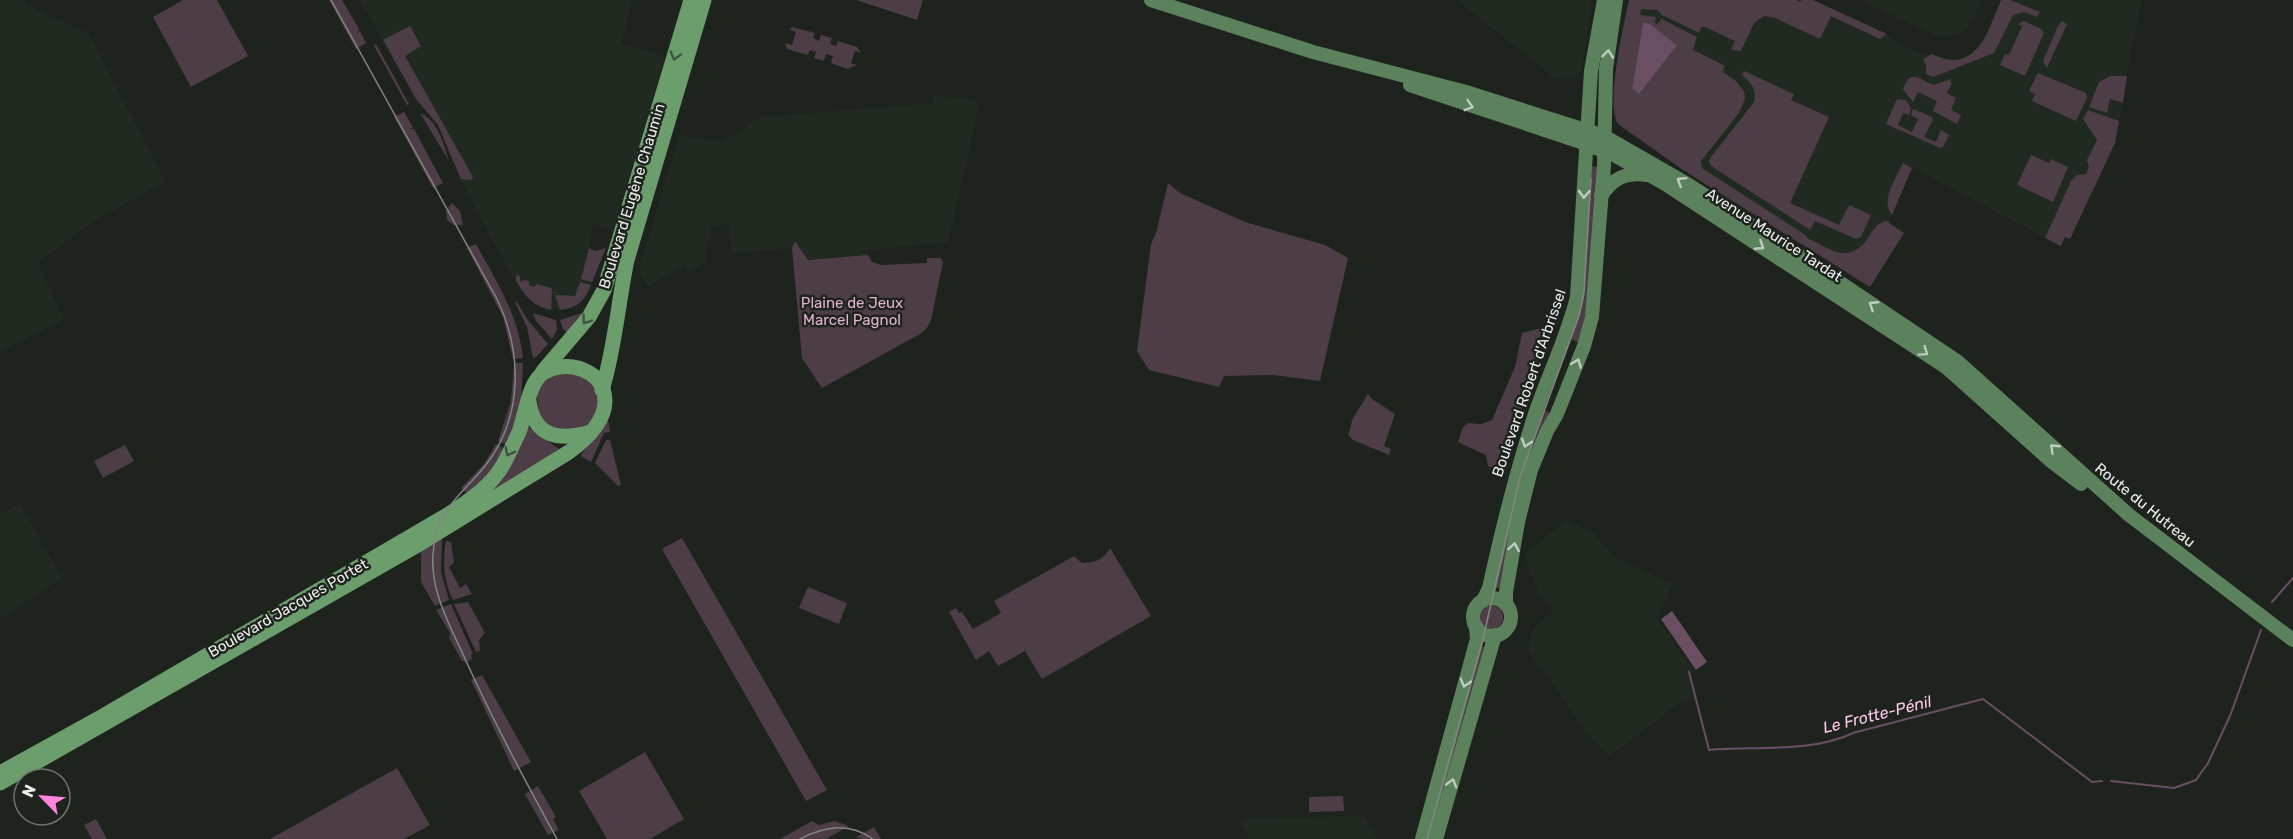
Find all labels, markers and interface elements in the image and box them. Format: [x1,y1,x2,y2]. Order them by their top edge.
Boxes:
one-way arrow [1601,49,1614,58]
one-way arrow [670,50,682,61]
one-way arrow [1463,99,1474,111]
street label: Boulevard Eugène Chaumin [595,101,669,291]
one-way arrow [1677,176,1687,188]
street label: Avenue Maurice Tardat [1702,184,1846,286]
one-way arrow [1577,190,1590,199]
one-way arrow [1754,239,1764,251]
street label: Boulevard Robert d'Arbrissel [1488,287,1570,479]
park label: Plaine de Jeux Marcel Pagnol [801,294,903,329]
one-way arrow [1869,301,1880,312]
one-way arrow [582,313,593,324]
one-way arrow [1917,345,1928,356]
one-way arrow [1570,359,1582,370]
one-way arrow [1521,437,1534,448]
one-way arrow [2051,445,2062,456]
one-way arrow [505,446,516,457]
street label: Route du Hutreau [2091,459,2199,551]
one-way arrow [1507,542,1520,552]
street label: Boulevard Jacques Portet [205,555,371,661]
one-way arrow [1459,678,1472,688]
water label: Le Frotte-Pénil [1821,692,1934,737]
north arrow [12,767,72,827]
one-way arrow [1444,778,1457,788]
text: N [18,782,40,800]

